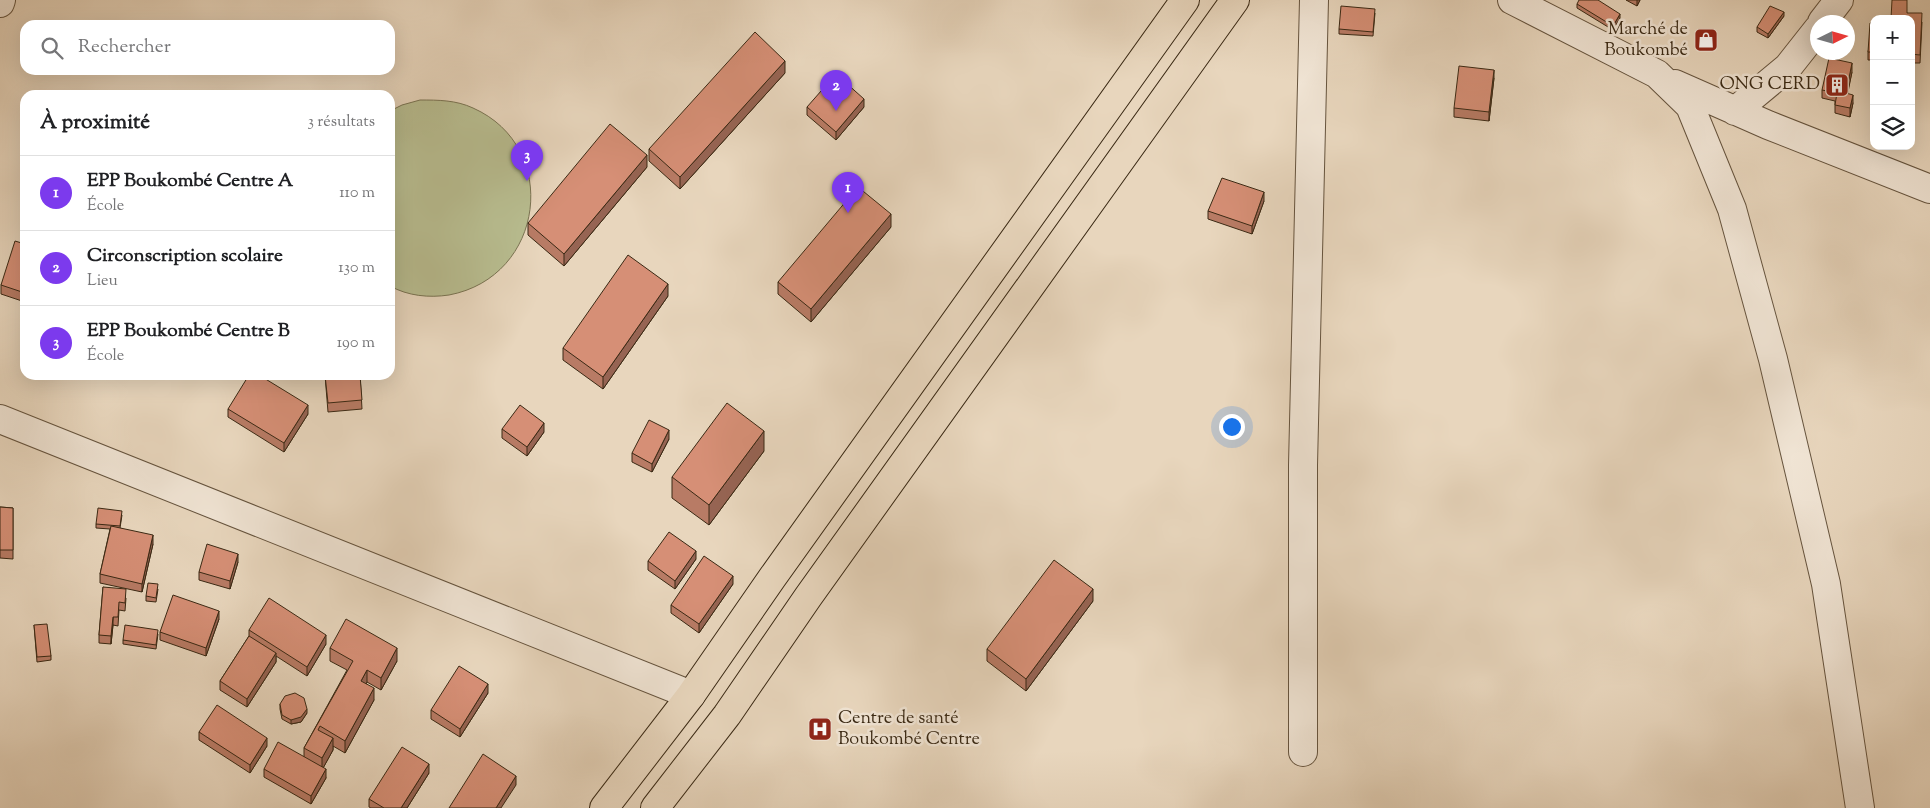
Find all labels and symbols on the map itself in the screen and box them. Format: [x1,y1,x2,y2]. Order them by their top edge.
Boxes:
north arrow [1810,15,1855,60]
place label: Marché de Boukombé [1604,17,1688,64]
shop icon: Marché de Boukombé [1693,27,1719,53]
pin: 2 [820,70,852,111]
place label: ONG CERD [1719,72,1820,98]
building icon: ONG CERD [1824,72,1850,98]
pin: 3 [511,140,543,181]
pin: 1 [832,172,864,213]
your location [1219,414,1245,440]
place label: Centre de santé Boukombé Centre [838,706,980,753]
hospital icon: Centre de santé Boukombé Centre [807,716,833,742]

